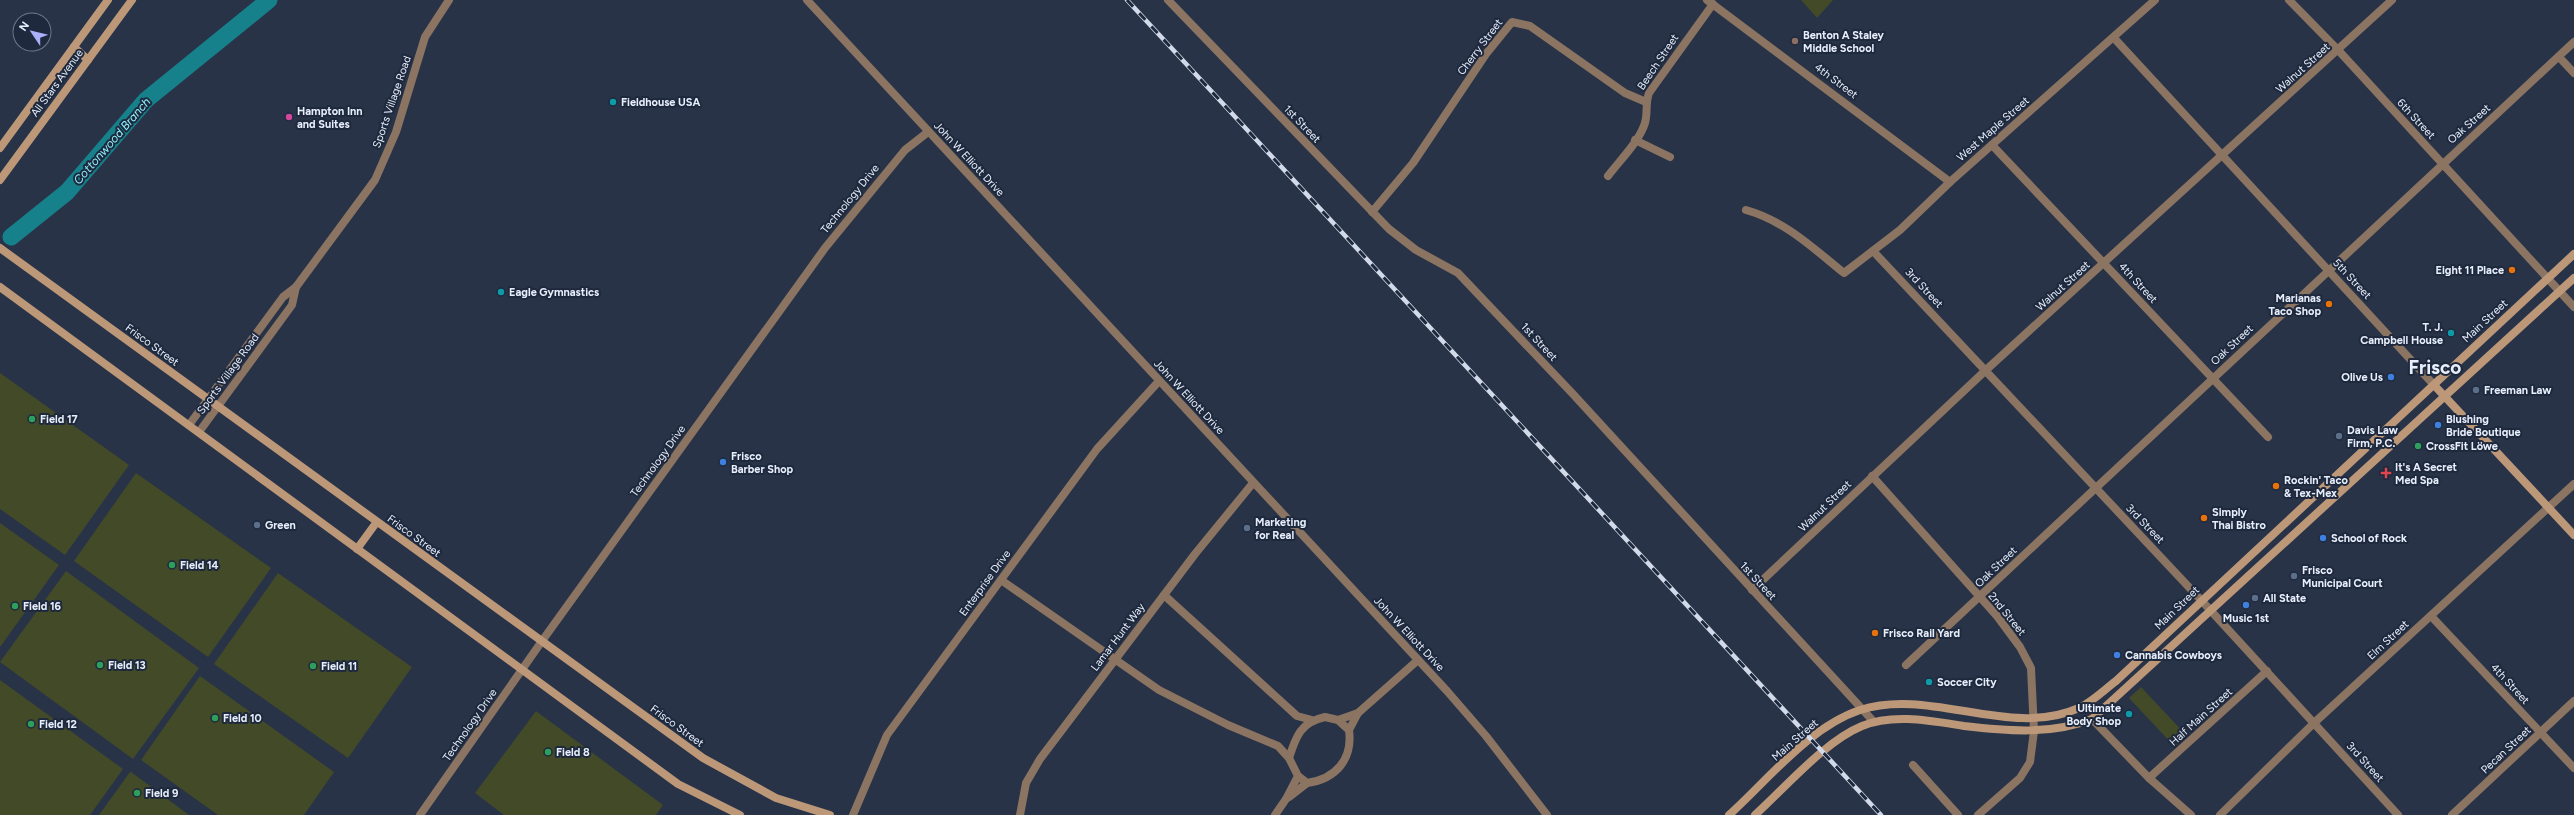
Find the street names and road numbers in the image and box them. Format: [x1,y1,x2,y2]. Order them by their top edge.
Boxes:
street label: Cherry Street [1455,16,1505,78]
street label: Beech Street [1635,32,1681,92]
street label: Walnut Street [2273,40,2333,96]
street label: All Stars Avenue [28,47,86,119]
street label: Sports Village Road [370,54,414,150]
street label: 4th Street [1812,61,1860,101]
street label: West Maple Street [1954,94,2032,164]
street label: 6th Street [2394,96,2438,142]
street label: Oak Street [2445,101,2493,147]
street label: 1st Street [1281,102,1323,146]
street label: John W Elliott Drive [931,119,1007,199]
street label: Technology Drive [818,162,882,236]
street label: 5th Street [2330,256,2374,302]
street label: Walnut Street [2033,258,2093,314]
street label: 4th Street [2116,260,2160,306]
street label: 3rd Street [1902,265,1946,311]
street label: Main Street [2460,297,2510,345]
street label: 1st Street [1518,320,1560,364]
street label: Frisco Street [123,321,181,369]
street label: Oak Street [2208,322,2256,368]
street label: Sports Village Road [194,331,262,417]
street label: John W Elliott Drive [1151,357,1227,437]
street label: Technology Drive [628,423,688,499]
street label: Walnut Street [1796,478,1854,534]
street label: 3rd Street [2123,502,2167,546]
street label: Frisco Street [385,512,443,560]
street label: Oak Street [1972,544,2020,590]
street label: Enterprise Drive [957,547,1013,619]
street label: 1st Street [1737,559,1779,603]
street label: Main Street [2152,583,2202,633]
street label: 2nd Street [1986,590,2028,638]
street label: John W Elliott Drive [1371,594,1447,674]
street label: Lamar Hunt Way [1088,600,1148,673]
street label: Elm Street [2365,618,2411,662]
street label: 4th Street [2488,661,2532,707]
street label: Half Main Street [2167,685,2235,749]
street label: Technology Drive [440,686,500,764]
street label: Frisco Street [648,702,706,750]
street label: Main Street [1769,716,1821,764]
street label: Pecan Street [2478,724,2534,776]
street label: 3rd Street [2344,739,2386,785]

